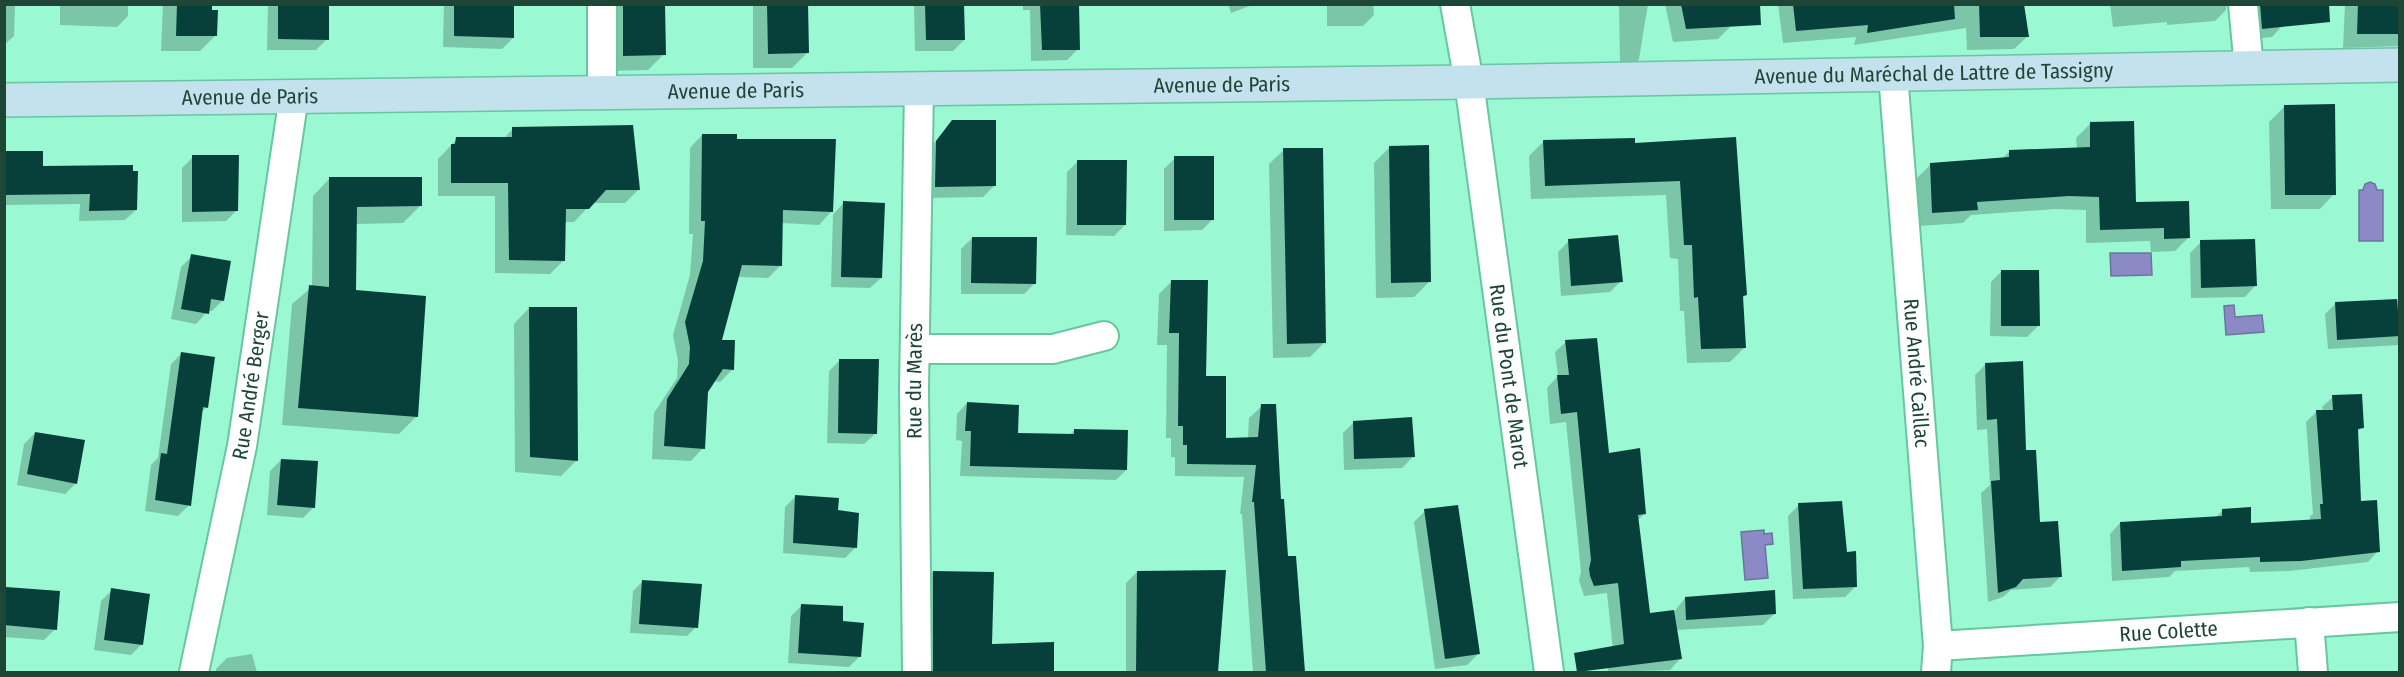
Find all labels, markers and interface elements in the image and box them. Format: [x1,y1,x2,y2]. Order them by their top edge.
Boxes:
street label: Avenue du Maréchal de Lattre de Tassigny [1754,57,2114,90]
street label: Avenue de Paris [1154,71,1290,99]
street label: Avenue de Paris [668,77,804,105]
street label: Avenue de Paris [182,83,318,111]
street label: Rue du Pont de Marot [1484,282,1534,470]
street label: Rue André Caillac [1898,298,1935,449]
street label: Rue André Berger [226,309,275,462]
street label: Rue du Marès [901,323,928,439]
street label: Rue Colette [2118,615,2219,648]

